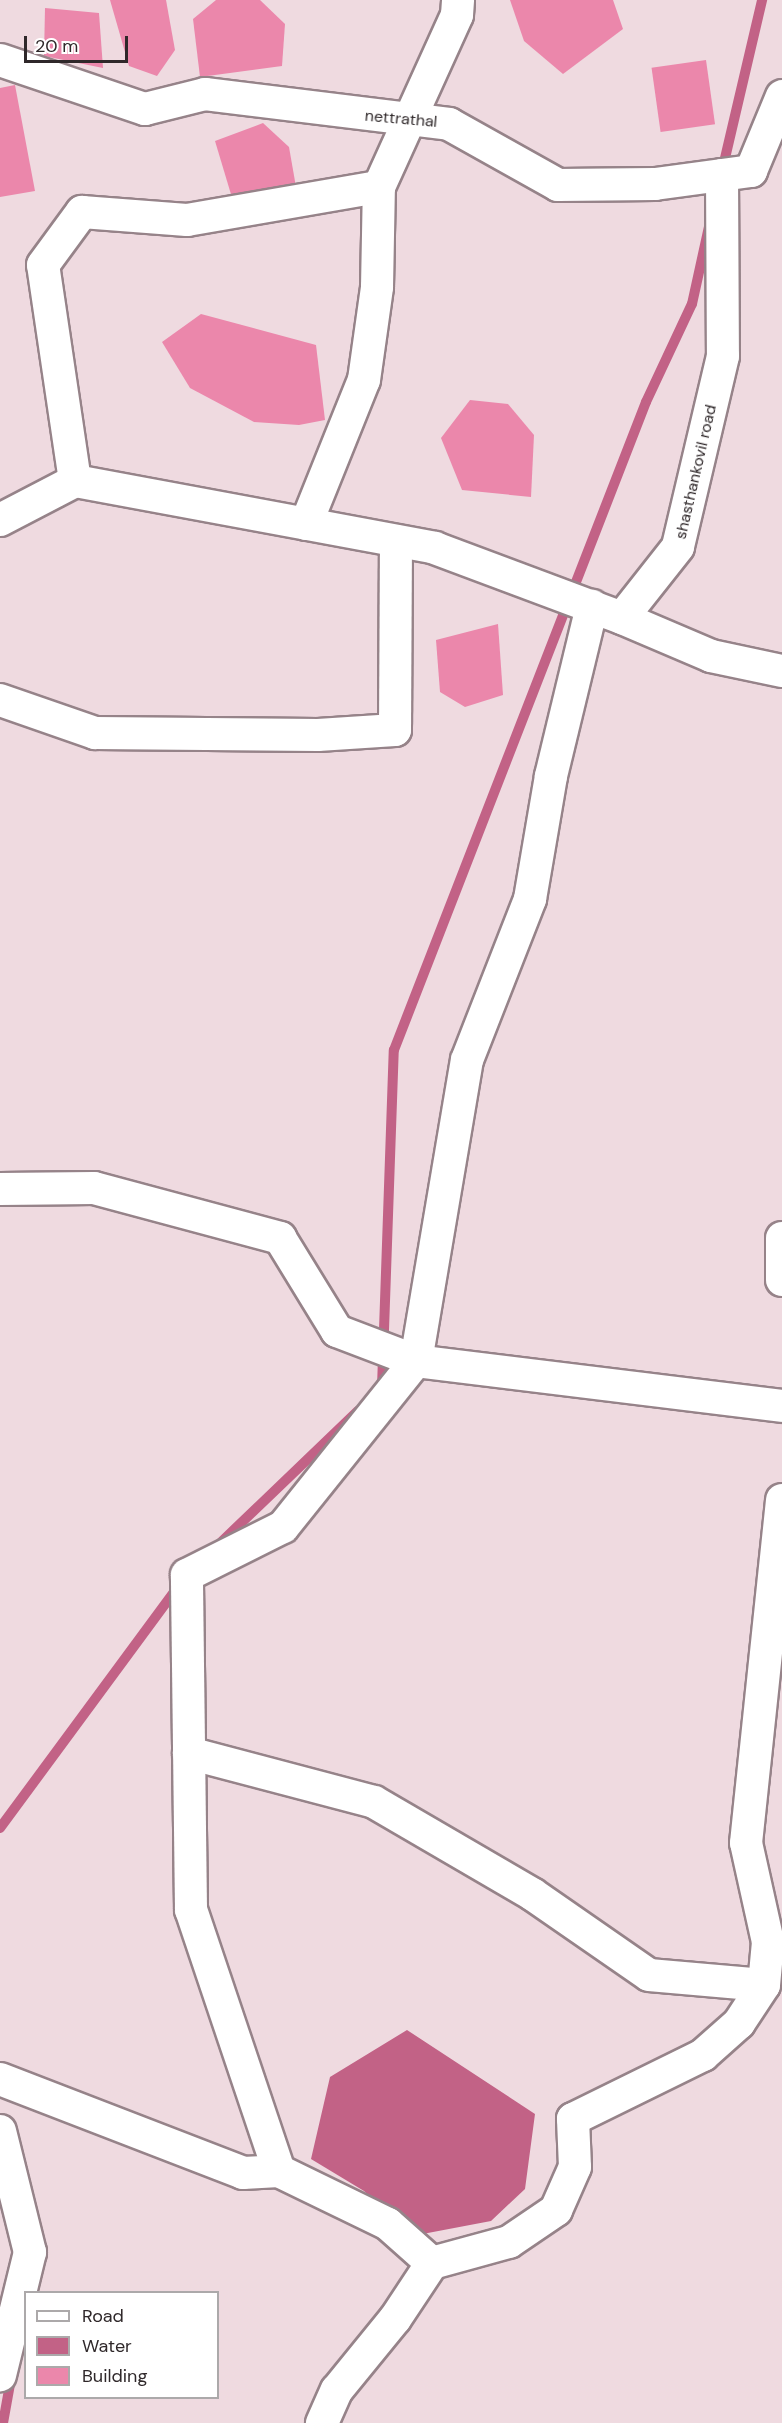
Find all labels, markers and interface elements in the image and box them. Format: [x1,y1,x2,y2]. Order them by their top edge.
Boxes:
scale bar [27,24,130,62]
text: 20 m [35,34,78,58]
street label: nettrathal [364,106,438,132]
street label: shasthankovil road [671,403,721,541]
legend [24,2291,219,2399]
text: Road [82,2304,124,2328]
text: Water [82,2334,132,2358]
text: Building [82,2364,147,2388]

